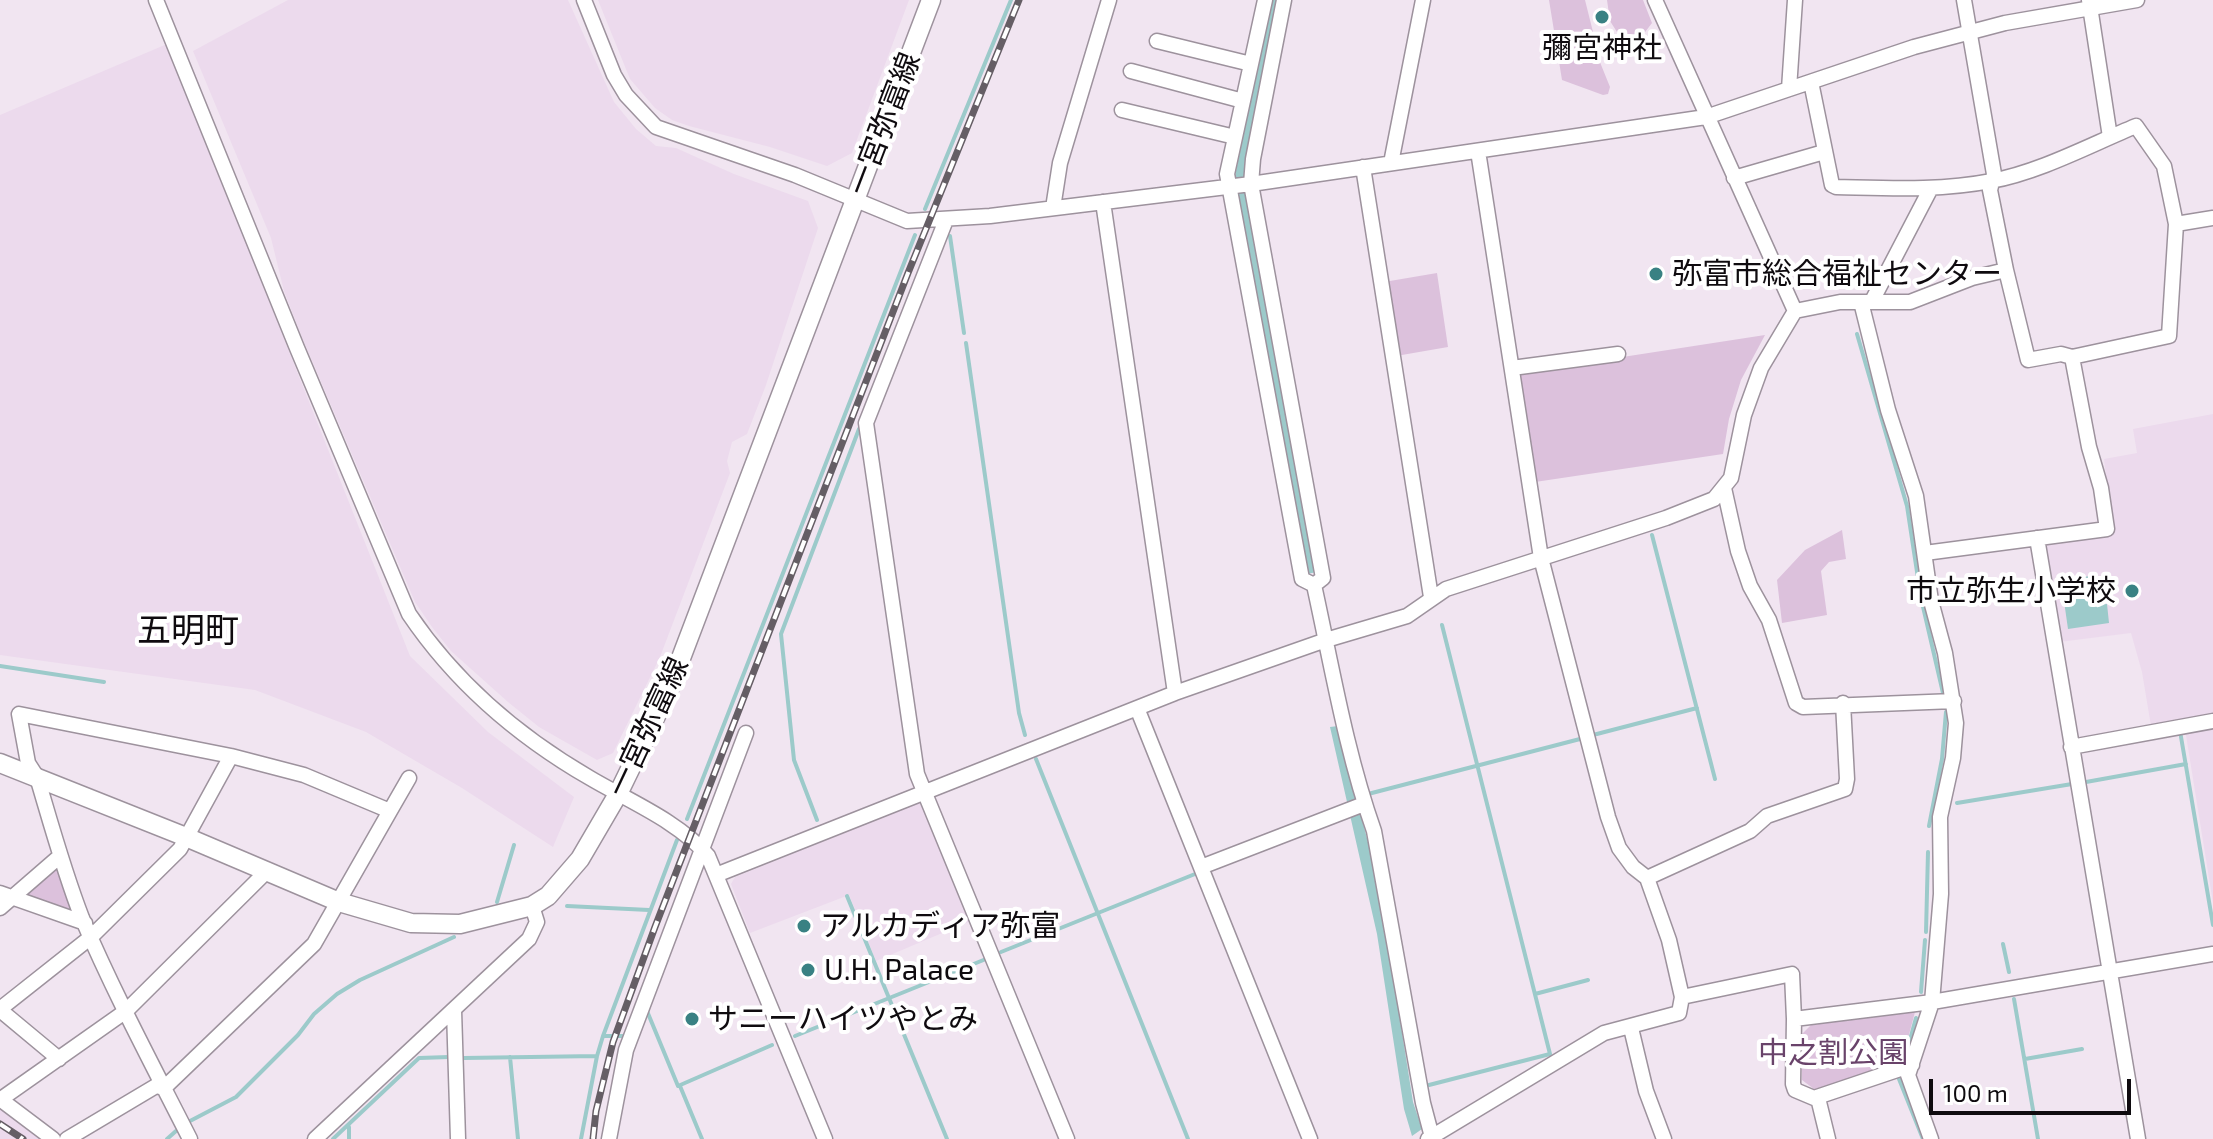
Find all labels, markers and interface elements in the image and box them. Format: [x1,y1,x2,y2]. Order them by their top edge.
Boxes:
marker: 彌宮神社 [1593,8,1611,26]
place label: 彌宮神社 [1542,30,1662,66]
street label: 一宮弥富線 [840,48,928,200]
place label: 弥富市総合福祉センター [1672,256,2002,292]
marker: 弥富市総合福祉センター [1647,265,1665,283]
place label: 市立弥生小学校 [1906,573,2116,609]
marker: 市立弥生小学校 [2123,582,2141,600]
district label: 五明町 [137,611,239,651]
street label: 一宮弥富線 [600,651,696,803]
place label: アルカディア弥富 [820,908,1060,944]
marker: アルカディア弥富 [795,917,813,935]
place label: U.H. Palace [824,952,974,988]
marker: U.H. Palace [799,961,817,979]
place label: サニーハイツやとみ [708,1001,978,1037]
marker: サニーハイツやとみ [683,1010,701,1028]
park label: 中之割公園 [1758,1035,1908,1071]
scale bar [1933,1063,2135,1113]
text: 100 m [1943,1078,2008,1107]

